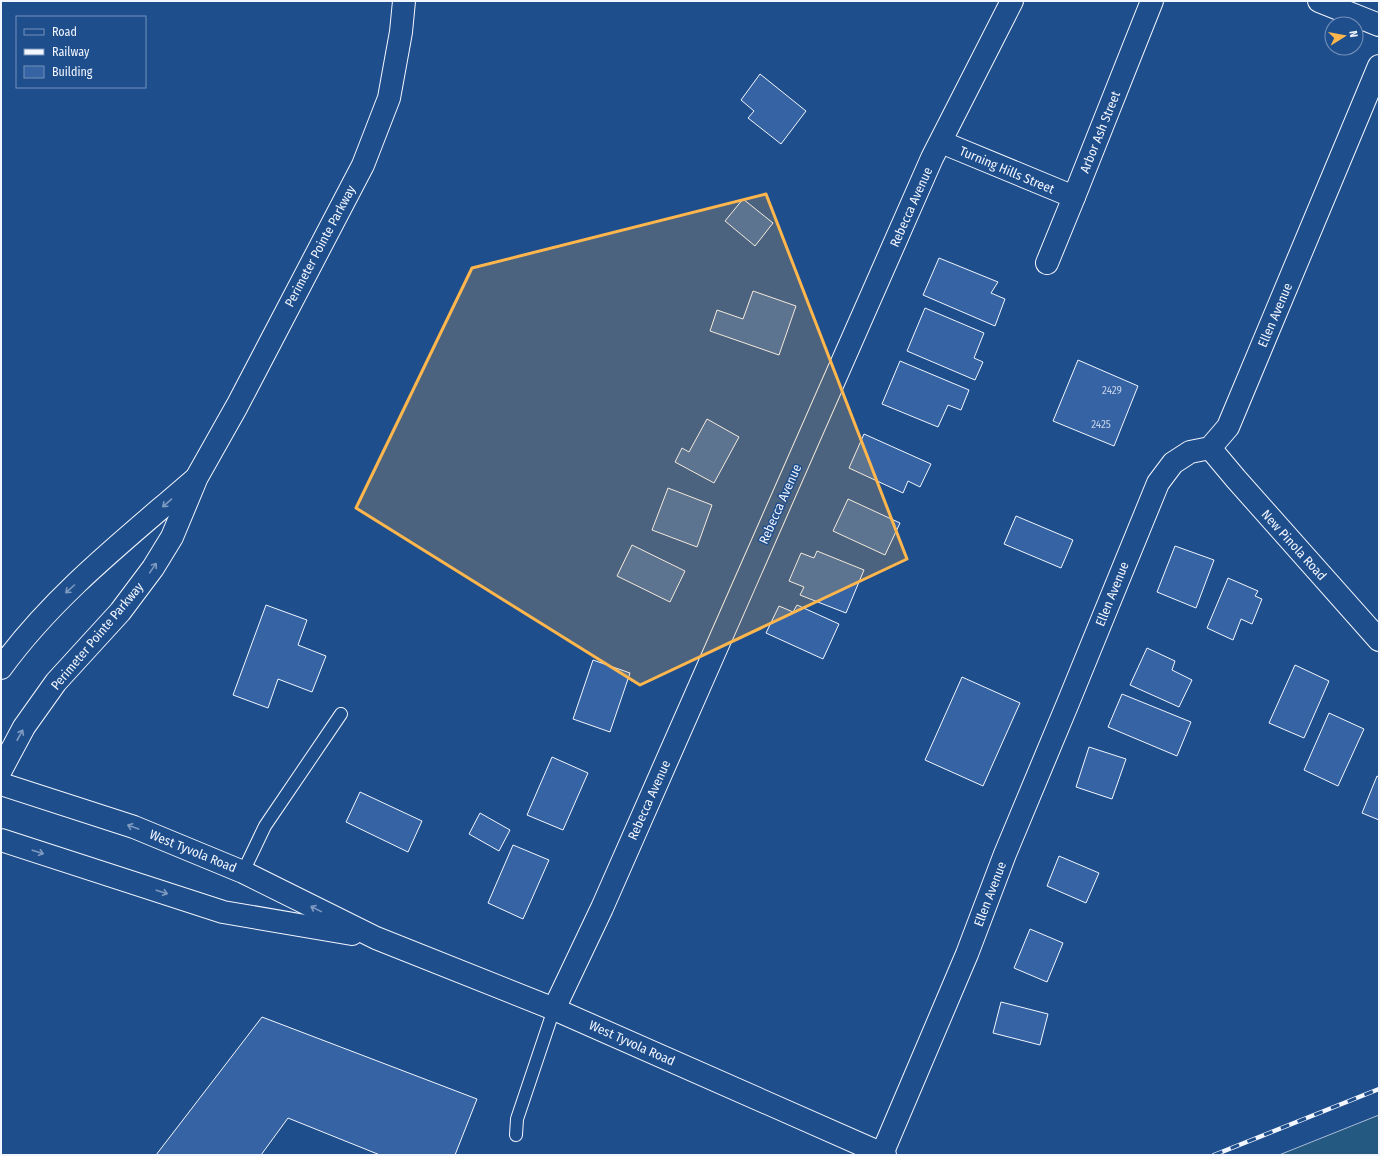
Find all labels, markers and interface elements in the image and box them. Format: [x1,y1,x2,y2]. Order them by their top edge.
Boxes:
legend [16,16,146,88]
north arrow [1324,16,1364,56]
text: Road [52,25,77,39]
text: N [1346,30,1360,39]
text: Railway [52,45,90,59]
text: Building [52,65,93,79]
street label: Arbor Ash Street [1077,88,1124,175]
street label: Turning Hills Street [957,143,1057,197]
street label: Rebecca Avenue [887,165,935,249]
street label: Perimeter Pointe Parkway [282,183,359,309]
street label: Ellen Avenue [1255,281,1295,349]
house number: 2429 [1102,384,1122,397]
house number: 2425 [1091,418,1111,431]
street label: Rebecca Avenue [756,462,804,546]
one-way arrow [162,498,172,508]
street label: New Pinola Road [1259,507,1329,583]
street label: Ellen Avenue [1092,560,1132,628]
one-way arrow [149,563,157,574]
street label: Perimeter Pointe Parkway [48,579,146,693]
one-way arrow [65,585,75,594]
one-way arrow [16,730,24,742]
street label: Rebecca Avenue [625,758,673,842]
one-way arrow [128,823,140,831]
street label: West Tyvola Road [147,827,239,875]
one-way arrow [31,849,44,856]
street label: Ellen Avenue [971,859,1009,929]
one-way arrow [155,889,167,897]
one-way arrow [310,904,322,912]
street label: West Tyvola Road [587,1017,677,1069]

